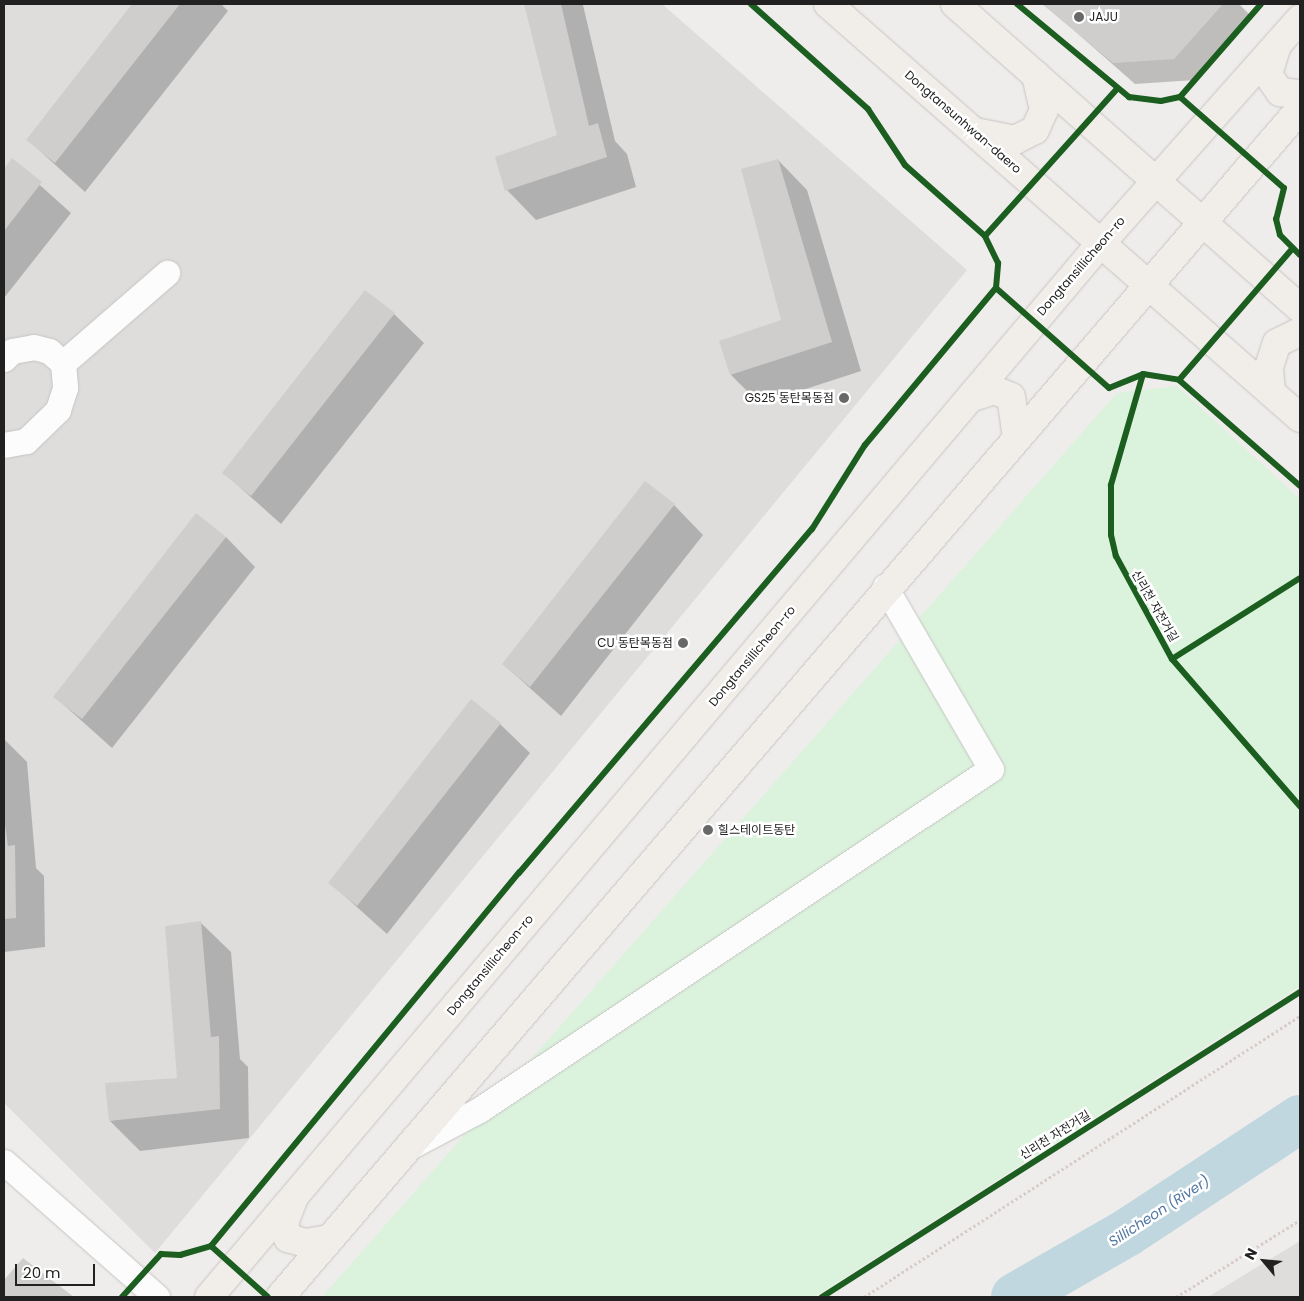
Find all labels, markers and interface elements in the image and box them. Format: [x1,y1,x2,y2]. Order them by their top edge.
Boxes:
place label: JAJU [1089,10,1118,24]
marker: JAJU [1073,11,1085,23]
street label: Dongtansunhwan-daero [902,68,1024,176]
street label: Dongtansillicheon-ro [1034,213,1128,319]
place label: GS25 동탄목동점 [745,391,834,405]
marker: GS25 동탄목동점 [838,392,850,404]
street label: 신리천 자전거길 [1129,568,1181,644]
street label: Dongtansillicheon-ro [706,603,798,709]
place label: CU 동탄목동점 [597,636,673,650]
marker: CU 동탄목동점 [677,637,689,649]
place label: 힐스테이트동탄 [718,823,795,837]
marker: 힐스테이트동탄 [702,824,714,836]
street label: Dongtansillicheon-ro [444,912,536,1018]
street label: 신리천 자전거길 [1017,1108,1093,1162]
water label: Sillicheon (River) [1106,1172,1212,1250]
north arrow [1239,1236,1289,1286]
text: N [1239,1245,1262,1263]
scale bar [18,1254,98,1286]
text: 20 m [23,1262,61,1283]

